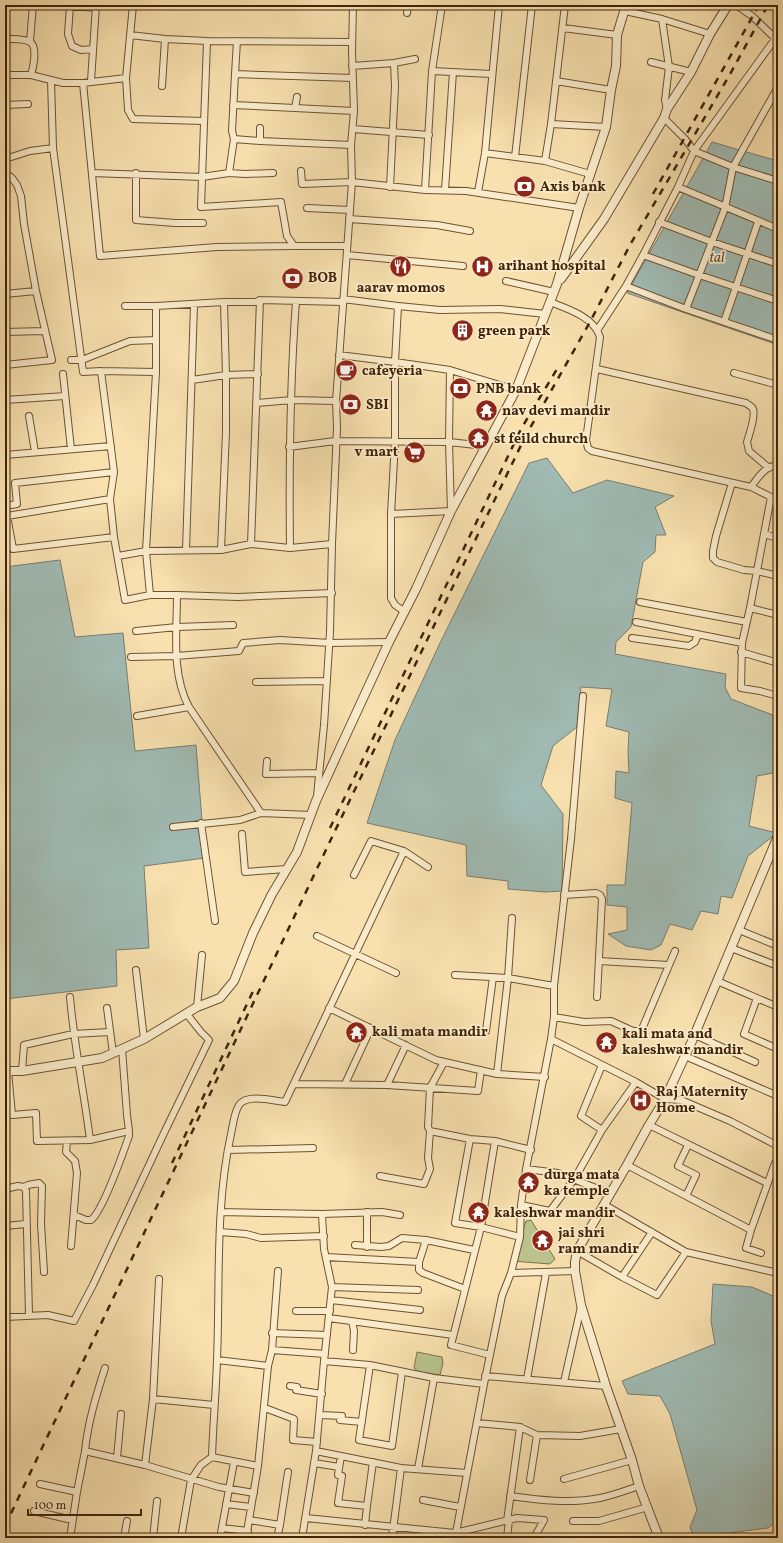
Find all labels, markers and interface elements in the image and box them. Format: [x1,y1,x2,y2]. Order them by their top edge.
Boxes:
bank icon: Axis bank [512,174,538,200]
place label: Axis bank [540,178,606,197]
water label: tal [709,248,725,269]
restaurant icon: aarav momos [388,253,414,279]
hospital icon: arihant hospital [470,253,496,279]
place label: arihant hospital [498,257,606,276]
bank icon: BOB [280,265,306,291]
place label: BOB [308,269,337,288]
place label: aarav momos [357,279,445,298]
building icon: green park [449,318,475,344]
place label: green park [478,322,551,341]
cafe icon: cafeyeria [333,358,359,384]
place label: cafeyeria [362,362,423,381]
bank icon: PNB bank [447,376,473,402]
place label: PNB bank [476,380,542,399]
bank icon: SBI [337,392,363,418]
place label: SBI [366,396,389,415]
temple icon: nav devi mandir [473,398,499,424]
place label: nav devi mandir [502,402,611,421]
temple icon: st feild church [466,426,492,452]
place label: st feild church [494,430,588,449]
supermarket icon: v mart [401,439,427,465]
place label: v mart [355,443,398,462]
temple icon: kali mata mandir [344,1019,370,1045]
place label: kali mata mandir [372,1023,488,1042]
place label: kali mata and kaleshwar mandir [622,1025,744,1060]
temple icon: kali mata and kaleshwar mandir [594,1029,620,1055]
place label: Raj Maternity Home [656,1083,748,1118]
hospital icon: Raj Maternity Home [628,1087,654,1113]
place label: durga mata ka temple [544,1166,620,1201]
temple icon: durga mata ka temple [516,1170,542,1196]
temple icon: kaleshwar mandir [466,1200,492,1226]
place label: kaleshwar mandir [494,1204,616,1223]
place label: jai shri ram mandir [558,1224,639,1259]
temple icon: jai shri ram mandir [530,1228,556,1254]
scale bar [28,1491,141,1517]
text: 100 m [34,1498,67,1514]

